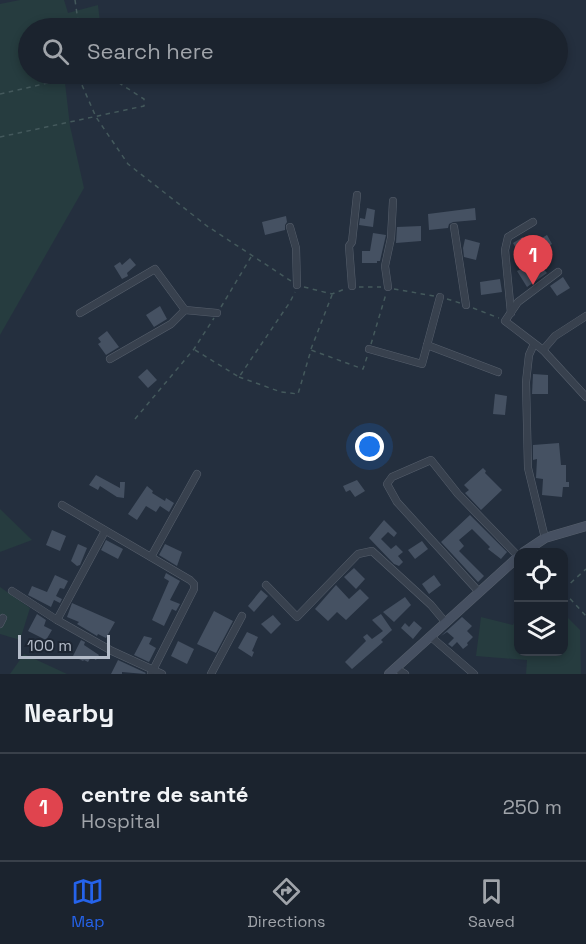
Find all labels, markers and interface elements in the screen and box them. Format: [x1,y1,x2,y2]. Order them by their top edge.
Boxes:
search box [18,18,568,84]
icon: search [39,35,72,68]
text: Search here [87,37,214,65]
pin: 1 [514,236,552,285]
your location [355,432,384,461]
map controls [514,548,568,656]
button: locate [514,548,568,602]
button: layers [514,602,568,656]
scale bar [18,632,110,660]
text: 100 m [27,635,72,656]
text: Nearby [24,696,114,730]
text: centre de santé [81,780,249,808]
text: 1 [39,794,48,820]
text: 250 m [503,794,562,820]
text: Hospital [81,808,160,834]
tab: Map [71,875,105,932]
tab: Directions [247,875,326,932]
tab: Saved [468,875,515,932]

